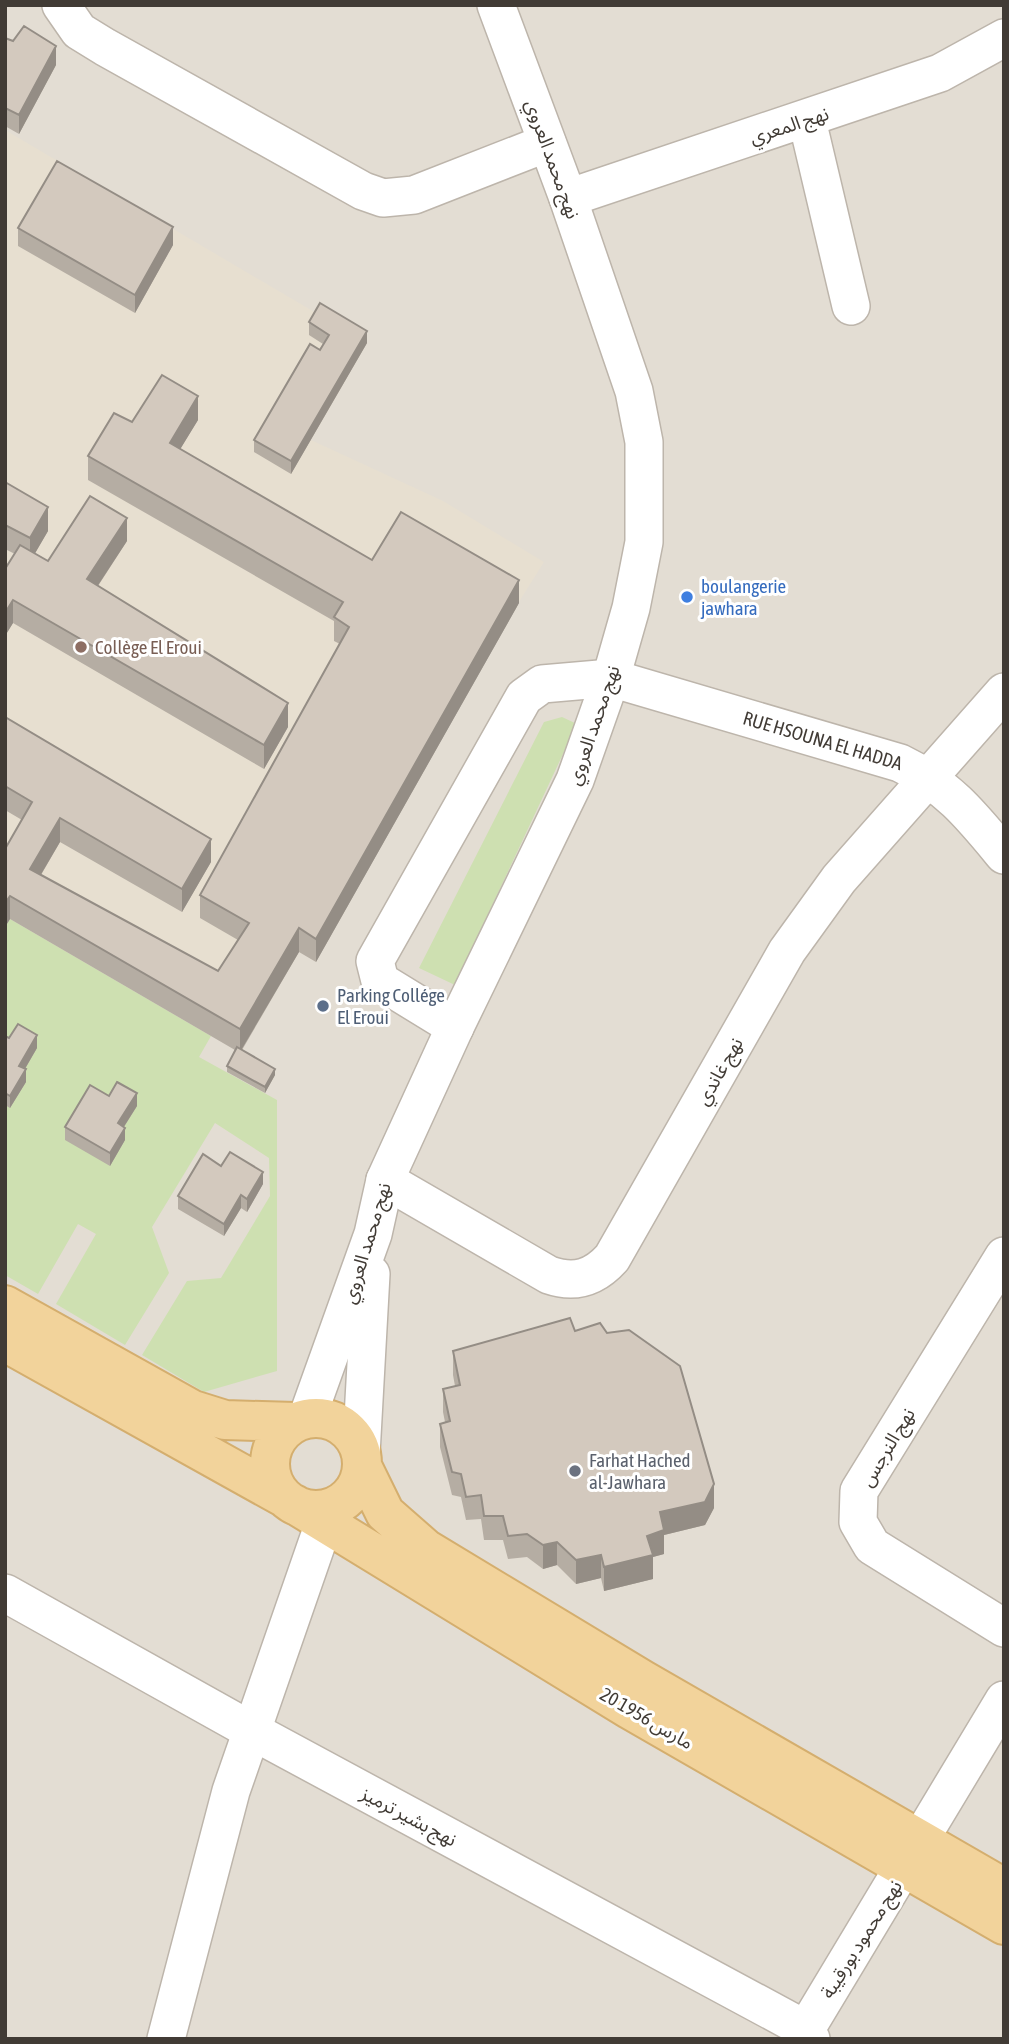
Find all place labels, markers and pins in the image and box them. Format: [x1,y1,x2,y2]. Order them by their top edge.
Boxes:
place label: boulangerie jawhara [700,575,786,619]
marker: boulangerie jawhara [679,589,695,605]
place label: Collège El Eroui [95,636,202,658]
marker: Collège El Eroui [73,639,89,655]
place label: Parking Collége El Eroui [337,984,445,1028]
marker: Parking Collége El Eroui [315,998,331,1014]
place label: Farhat Hached al-Jawhara [589,1449,691,1493]
marker: Farhat Hached al-Jawhara [567,1463,583,1479]

